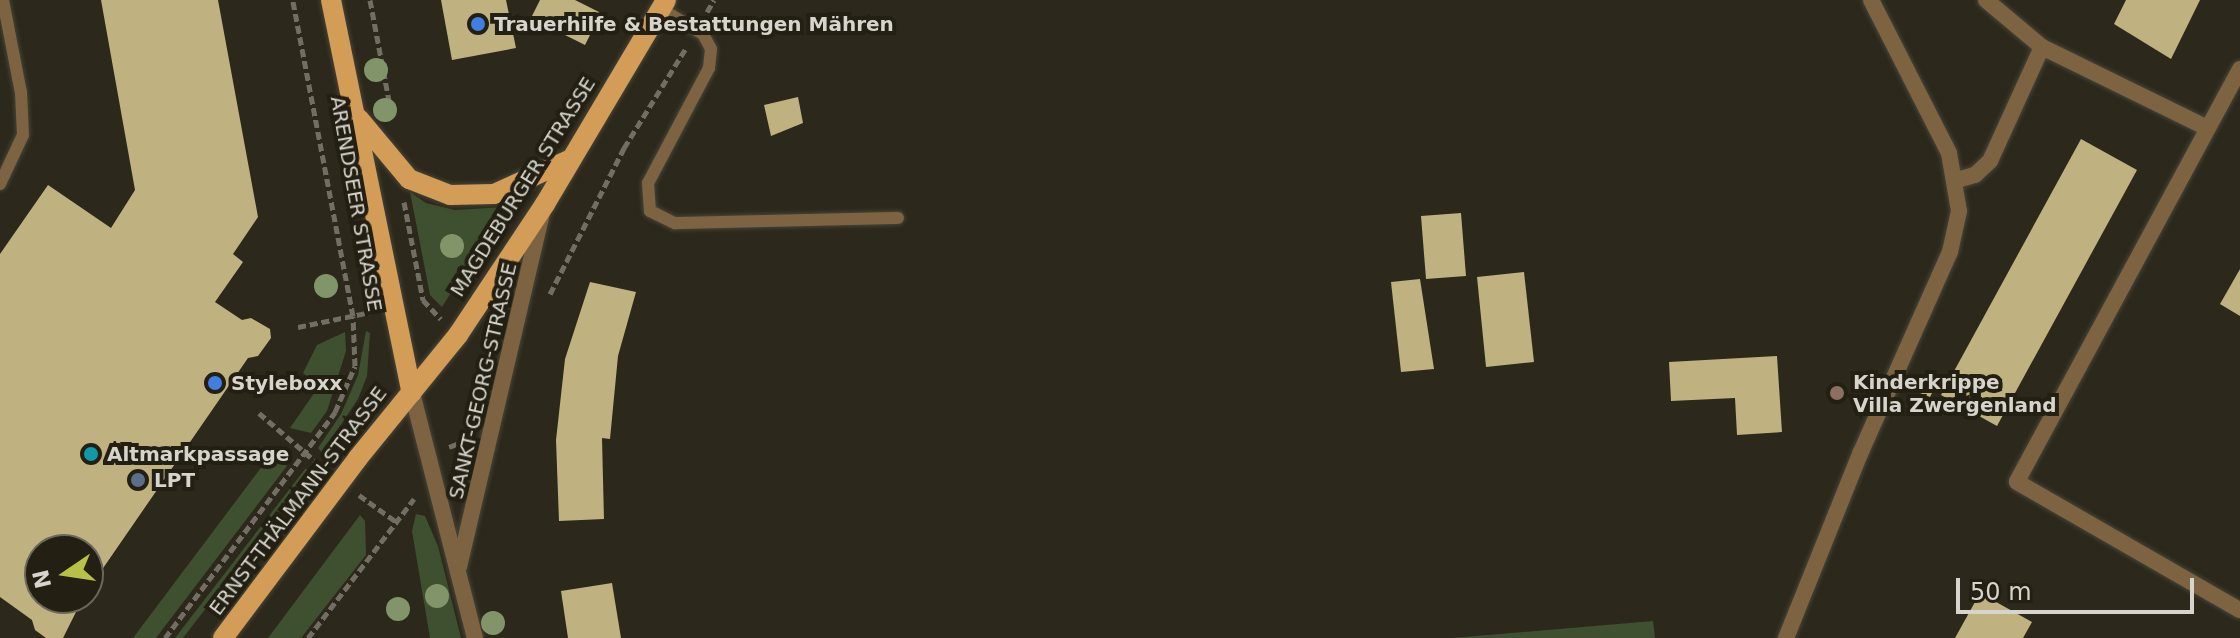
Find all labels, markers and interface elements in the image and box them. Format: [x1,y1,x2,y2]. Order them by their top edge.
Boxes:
place label: Trauerhilfe & Bestattungen Mähren [494,12,894,36]
marker: Trauerhilfe & Bestattungen Mähren [469,15,487,33]
street label: MAGDEBURGER STRASSE [445,73,601,301]
street label: ARENDSEER STRASSE [325,94,387,314]
street label: SANKT-GEORG-STRASSE [444,261,522,501]
place label: Kinderkrippe Villa Zwergenland [1853,370,2057,417]
place label: Styleboxx [231,371,342,395]
marker: Styleboxx [206,374,224,392]
street label: ERNST-THÄLMANN-STRASSE [204,382,392,620]
marker: Kinderkrippe Villa Zwergenland [1828,384,1846,402]
place label: Altmarkpassage [107,442,289,466]
marker: Altmarkpassage [82,445,100,463]
place label: LPT [154,468,195,492]
marker: LPT [129,471,147,489]
north arrow [24,534,104,614]
scale bar [1960,562,2198,612]
text: N [28,567,56,591]
text: 50 m [1970,578,2032,606]

